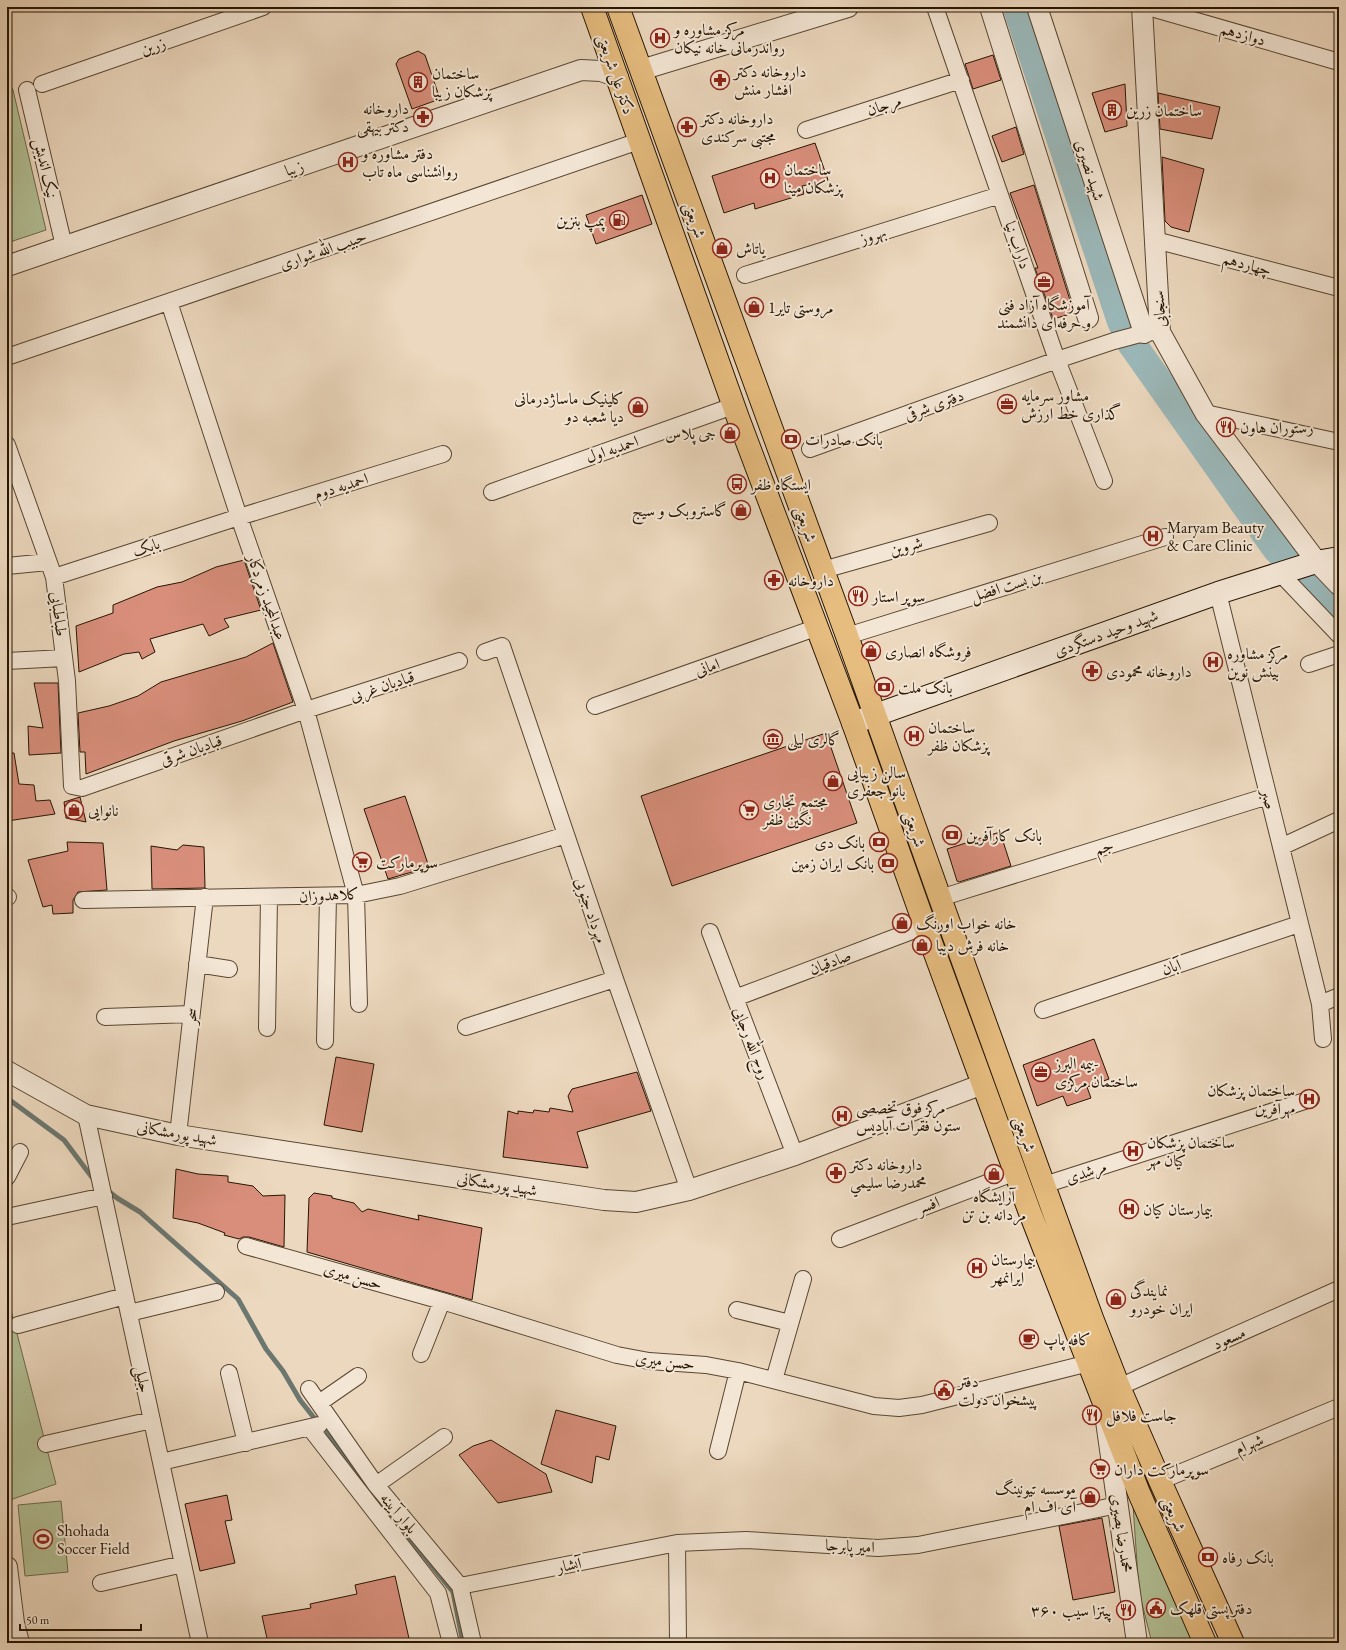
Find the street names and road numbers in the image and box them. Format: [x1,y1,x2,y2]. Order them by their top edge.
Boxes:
street label: دوازدهم [1216,18,1268,55]
street label: دکتر علی شریعتی [592,31,640,117]
street label: زرین [138,32,168,60]
street label: مرجان [864,90,904,121]
street label: نیک اندیش [29,136,63,200]
street label: شهید نصیری [1070,137,1110,203]
street label: زیبا [282,155,306,181]
street label: شریعتی [678,199,711,241]
street label: داراب نیا [1000,218,1036,272]
street label: بهروز [855,221,889,250]
street label: حبیب الله شواری [276,223,369,275]
street label: چهاردهم [1219,247,1274,285]
street label: سنجابی [1147,290,1172,328]
street label: دفتری شرقی [901,385,967,425]
street label: احمدیه اول [583,430,641,468]
street label: احمدیه دوم [311,468,372,508]
street label: شریعتی [789,503,822,545]
street label: شروین [887,531,925,561]
street label: بابک [130,533,162,561]
street label: عبدالمجید زمردکار [241,549,292,643]
street label: بن بست افضل [968,565,1045,608]
street label: طباطبایی [46,590,72,638]
street label: شهید وحید دستگردی [1051,604,1161,662]
street label: امانی [692,653,722,681]
street label: قبادیان غربی [347,666,417,707]
street label: قبادیان شرقی [157,730,225,770]
street label: صبر [1256,785,1282,811]
street label: شریعتی [898,808,931,850]
street label: جم [1092,834,1118,865]
street label: مهرداد جنوبی [569,874,612,946]
street label: کلاهدوزان [298,883,360,907]
street label: صادقیان [806,944,854,980]
street label: آبان [1158,953,1185,980]
street label: روح الله رجایی [725,1003,777,1084]
street label: سحر [179,1007,202,1027]
street label: شریعتی [1008,1113,1041,1155]
street label: شهید پورمشکانی [135,1116,219,1151]
street label: مرشدی [1063,1156,1110,1189]
street label: شهید پورمشکانی [455,1167,539,1202]
street label: افسر [912,1191,943,1220]
street label: حسن میری [321,1258,385,1295]
street label: مسعود [1209,1322,1249,1354]
street label: حسن میری [634,1347,696,1376]
street label: جلیلی [129,1363,156,1395]
street label: شهرام [1232,1429,1268,1463]
street label: بلوار آیینه [376,1488,422,1538]
street label: محمدرضا بصیری [1106,1492,1138,1574]
street label: شریعتی [1156,1493,1191,1536]
street label: امیر پابرجا [825,1534,875,1559]
street label: آبشار [553,1552,585,1578]

